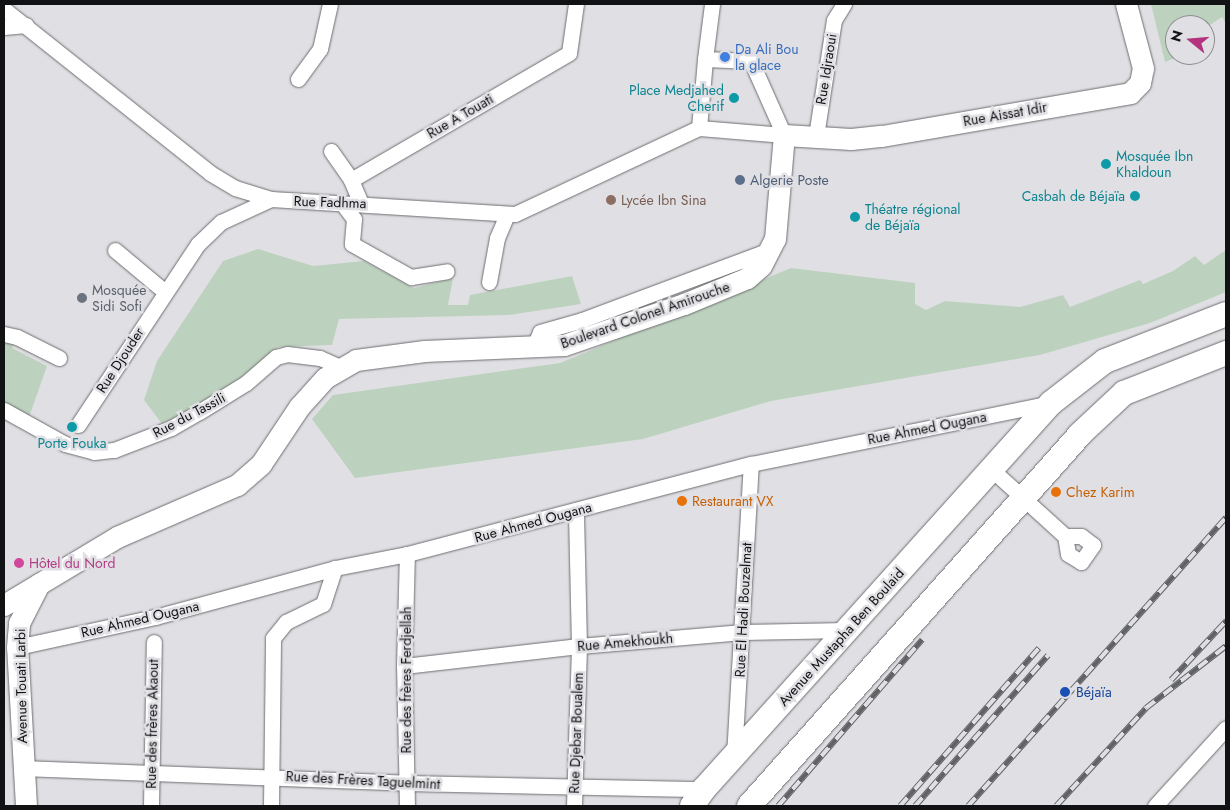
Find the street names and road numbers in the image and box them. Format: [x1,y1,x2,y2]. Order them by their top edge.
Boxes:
street label: Rue Idjraoui [812,32,840,106]
street label: Rue A Touati [424,90,496,142]
street label: Rue Aissat Idir [962,98,1048,130]
street label: Rue Fadhma [293,192,367,212]
street label: Boulevard Colonel Amirouche [558,278,732,352]
street label: Rue Djouder [93,324,147,396]
street label: Rue du Tassili [150,389,228,441]
street label: Rue Ahmed Ougana [866,408,988,448]
street label: Rue Ahmed Ougana [473,498,593,546]
street label: Rue El Hadi Bouzelmat [731,542,755,678]
street label: Avenue Mustapha Ben Boulaid [775,565,907,709]
street label: Rue Ahmed Ougana [79,597,201,641]
street label: Rue des frères Ferdjellah [398,607,414,753]
street label: Avenue Touati Larbi [12,628,30,744]
street label: Rue Amekhoukh [576,629,674,655]
street label: Rue des frères Akaout [142,659,162,789]
street label: Rue Djebar Boualem [565,672,587,794]
street label: Rue des Frères Taguelmint [285,768,441,792]

